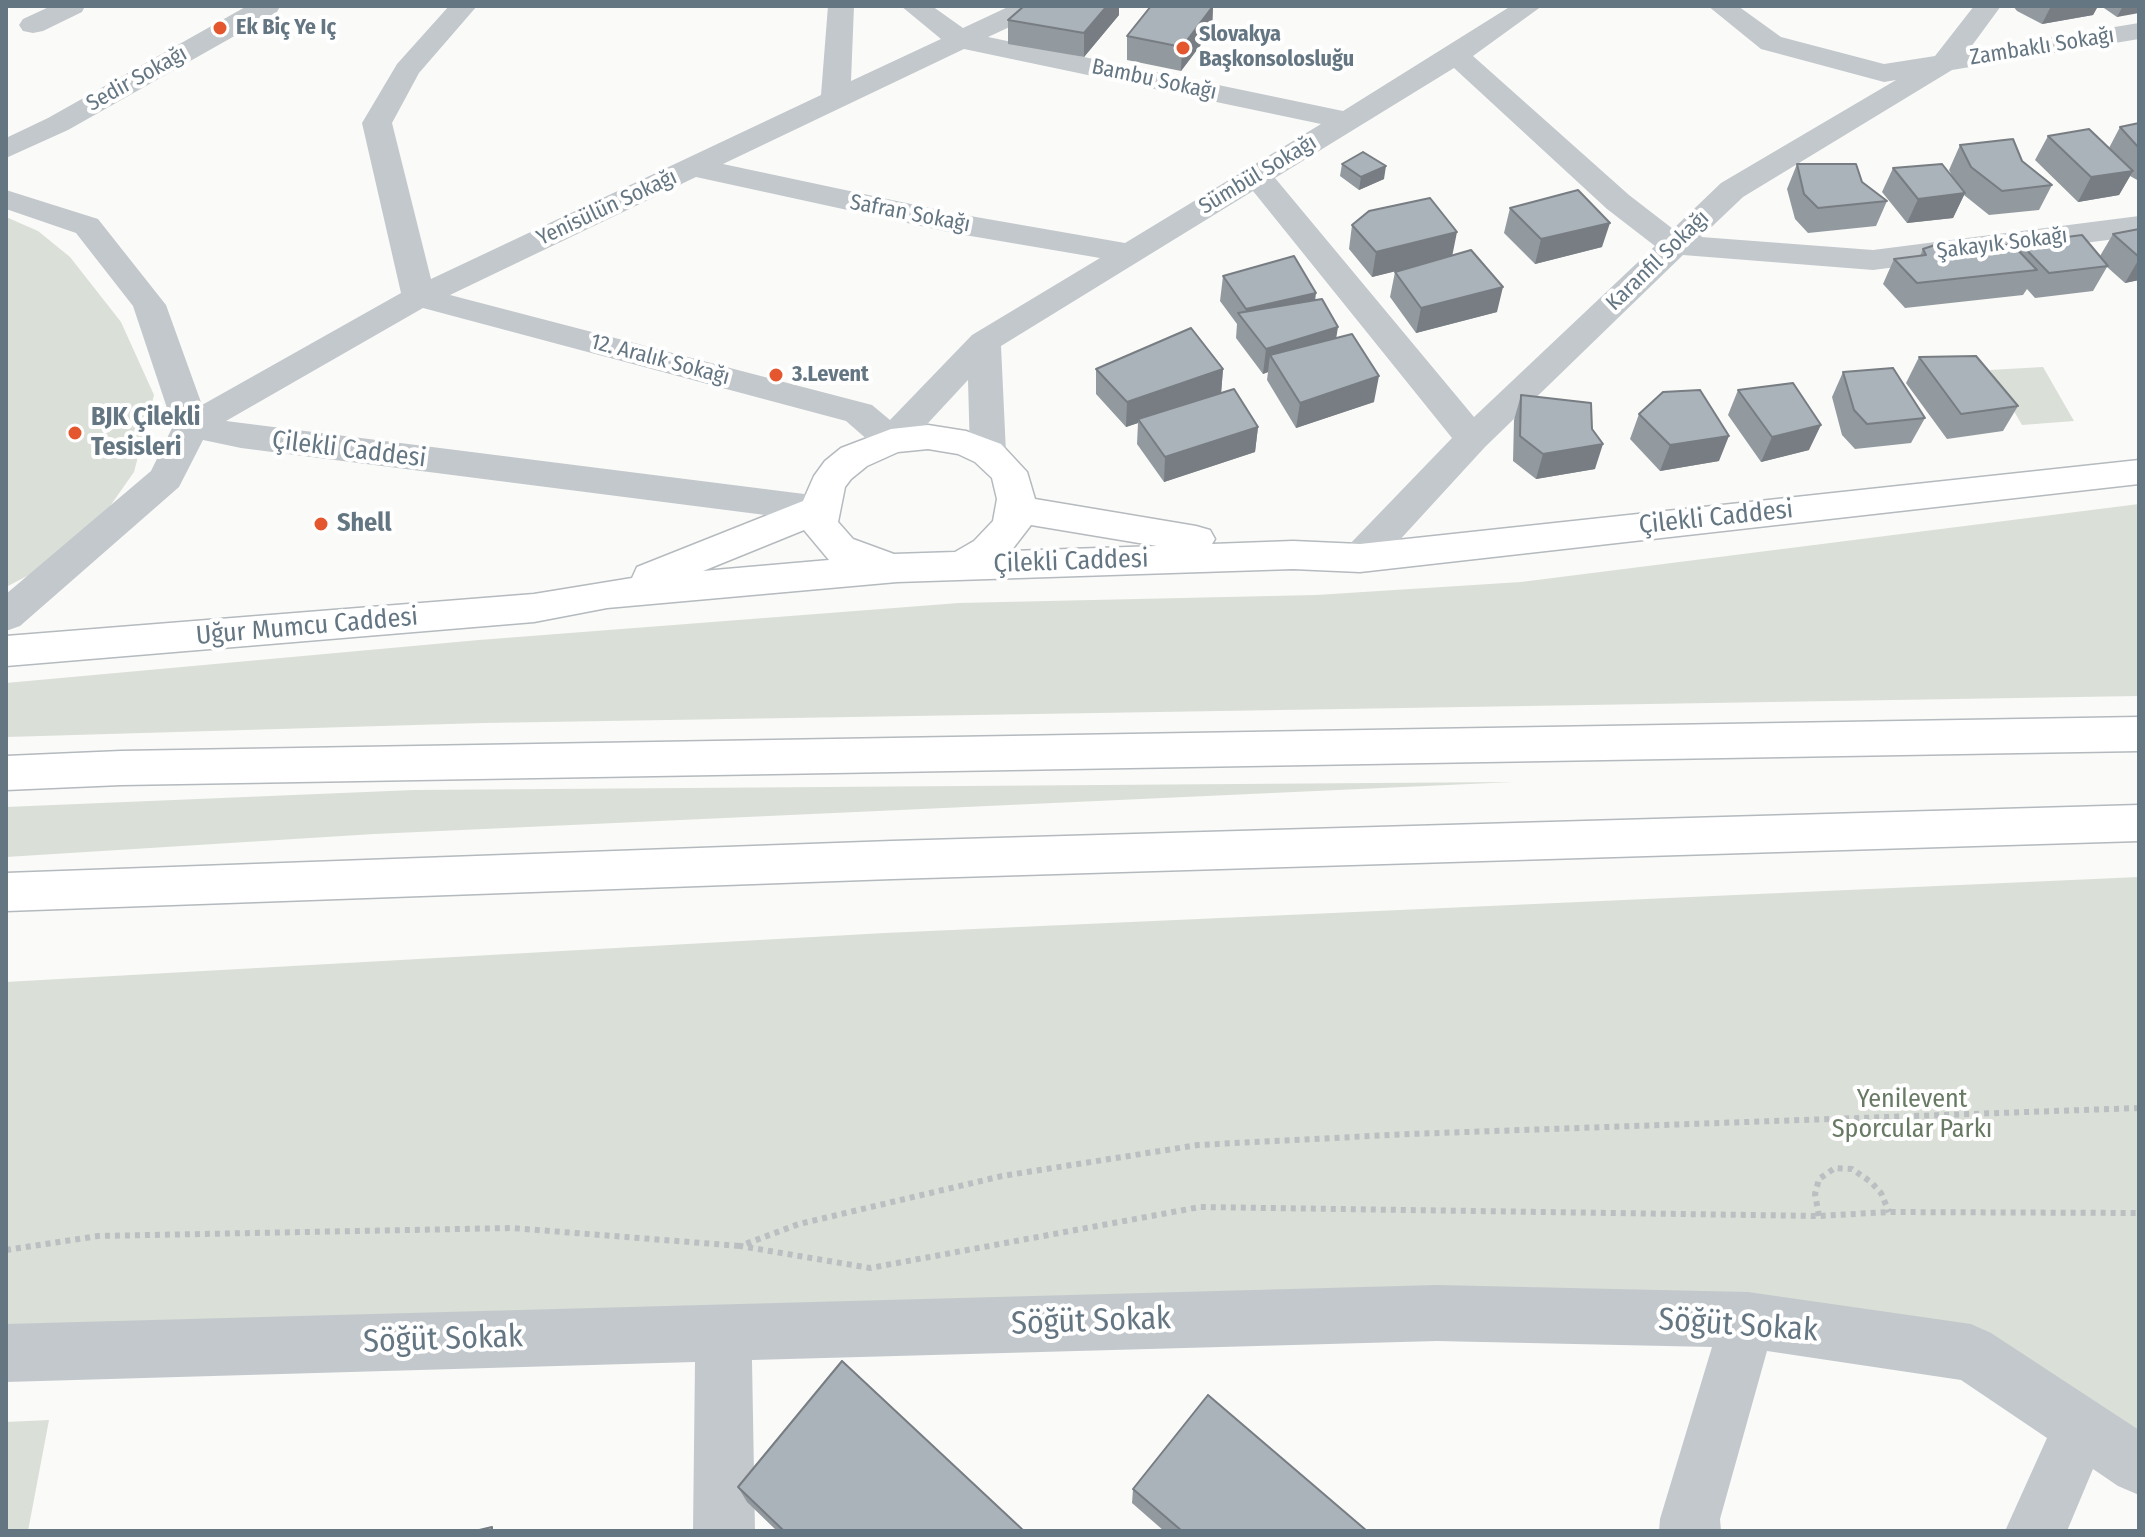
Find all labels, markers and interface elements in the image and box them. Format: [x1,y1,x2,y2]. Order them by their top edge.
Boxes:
place label: Ek Biç Ye Iç [236,15,336,41]
marker: Ek Biç Ye Iç [211,19,229,37]
place label: Slovakya Başkonsolosluğu [1199,22,1354,74]
street label: Zambaklı Sokağı [1968,23,2116,71]
marker: Slovakya Başkonsolosluğu [1174,39,1192,57]
street label: Sedir Sokağı [82,41,192,117]
street label: Bambu Sokağı [1089,54,1219,106]
street label: Sümbül Sokağı [1194,130,1322,220]
street label: Yenisülün Sokağı [533,164,681,252]
street label: Safran Sokağı [848,189,972,239]
street label: Karanfil Sokağı [1601,205,1715,317]
street label: Şakayık Sokağı [1935,223,2069,265]
street label: 12. Aralık Sokağı [588,329,732,391]
place label: 3.Levent [792,362,869,388]
marker: 3.Levent [767,366,785,384]
place label: BJK Çilekli Tesisleri [91,402,201,464]
marker: BJK Çilekli Tesisleri [66,424,84,442]
street label: Çilekli Caddesi [270,425,428,475]
street label: Çilekli Caddesi [1637,494,1795,542]
place label: Shell [337,508,391,540]
marker: Shell [312,515,330,533]
street label: Çilekli Caddesi [993,544,1149,580]
street label: Uğur Mumcu Caddesi [195,602,419,652]
park label: Yenilevent Sporcular Parkı [1832,1084,1992,1146]
street label: Söğüt Sokak [1010,1300,1172,1344]
street label: Söğüt Sokak [1657,1301,1819,1351]
street label: Söğüt Sokak [362,1318,524,1362]

